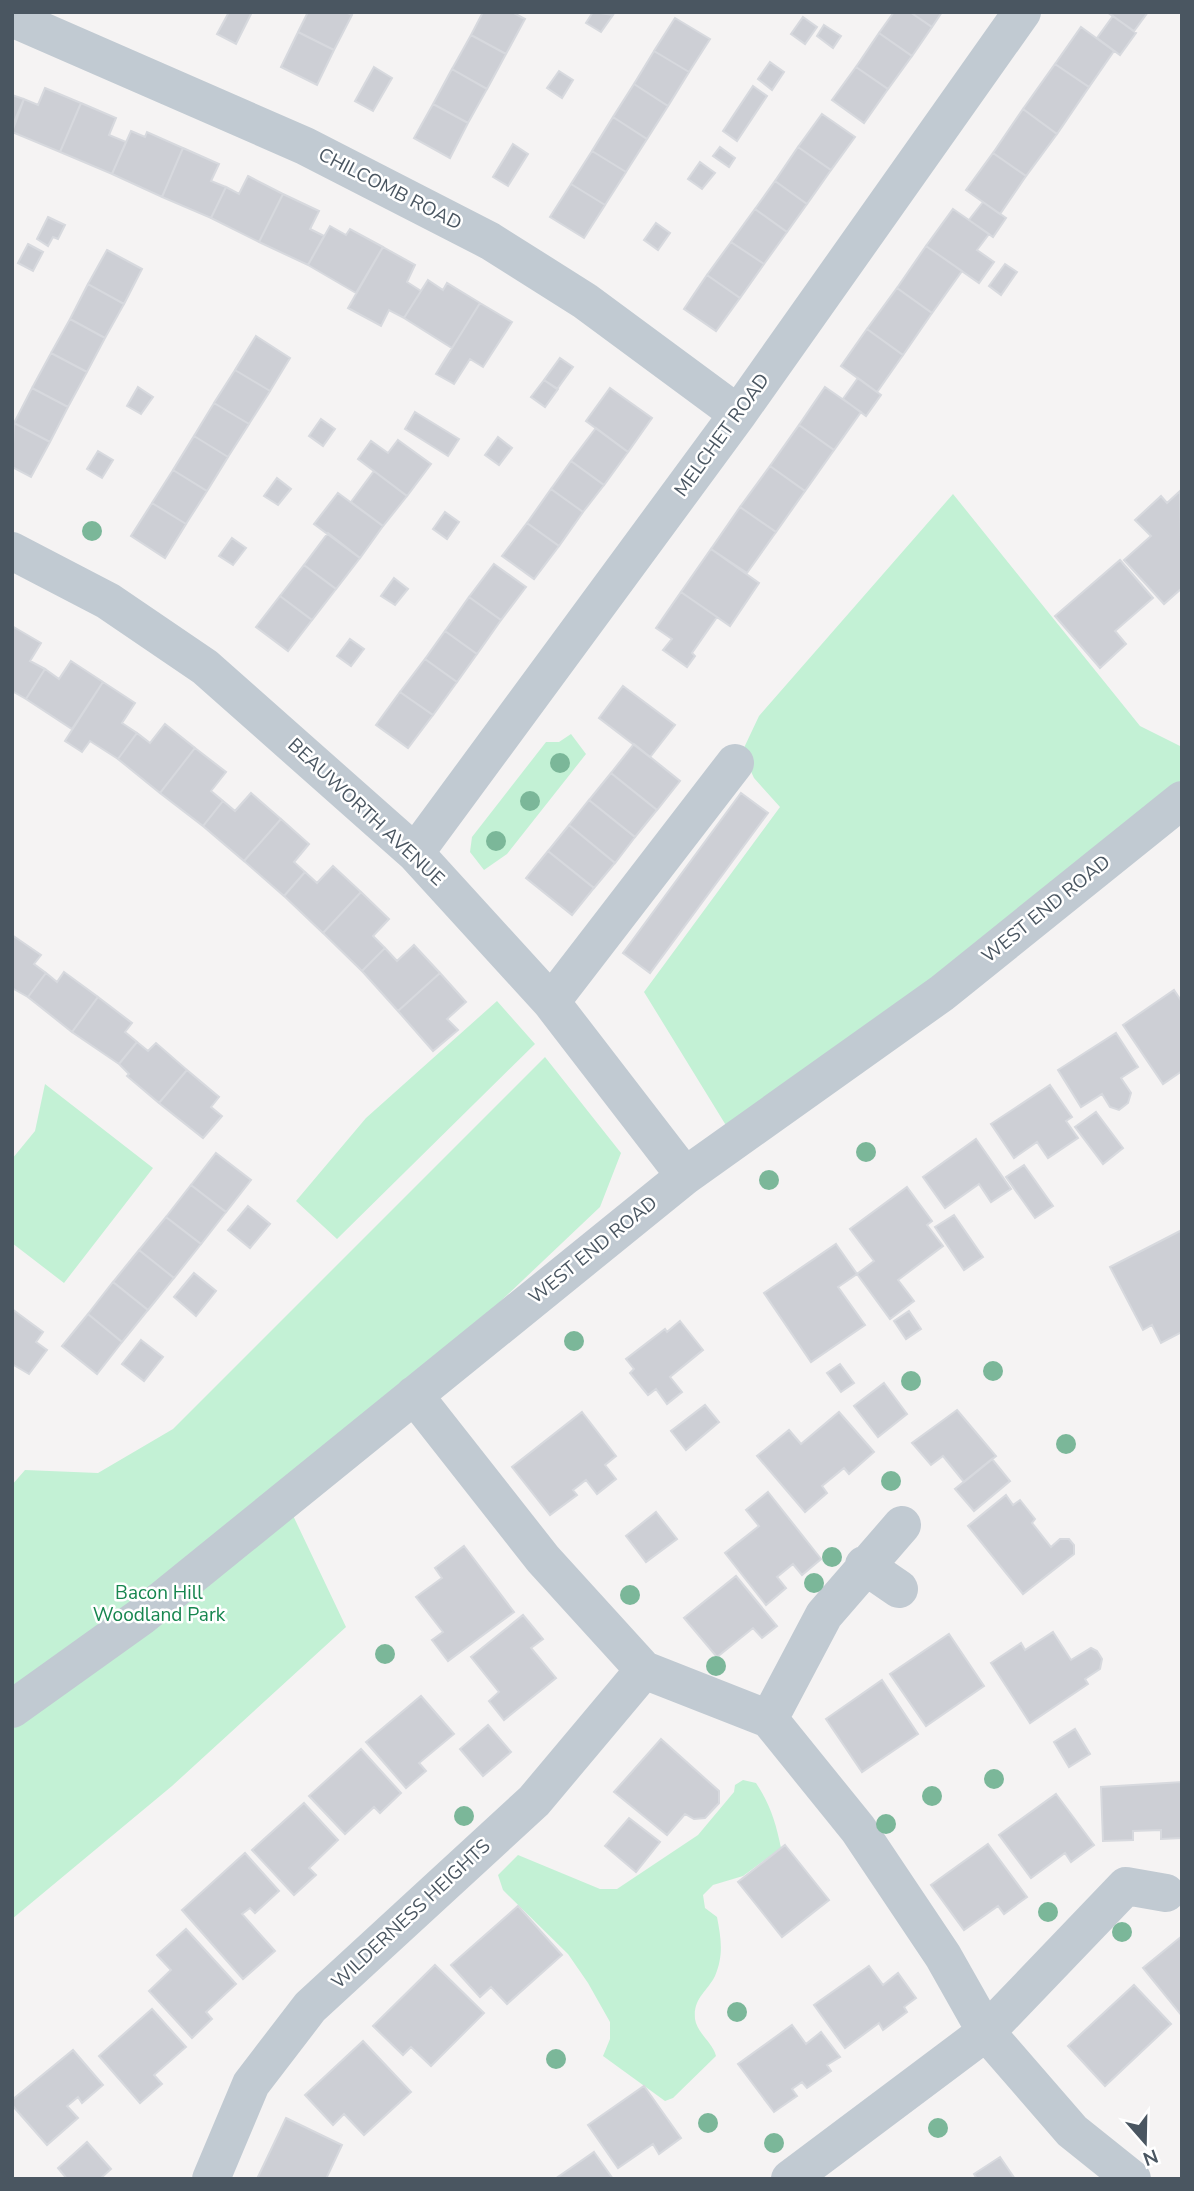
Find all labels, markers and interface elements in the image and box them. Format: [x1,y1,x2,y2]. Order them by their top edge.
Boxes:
street label: CHILCOMB ROAD [314,142,466,236]
street label: MELCHET ROAD [669,368,775,502]
street label: BEAUWORTH AVENUE [282,732,450,892]
street label: WEST END ROAD [976,849,1116,969]
street label: WEST END ROAD [523,1190,663,1310]
park label: Bacon Hill Woodland Park [93,1580,226,1628]
street label: WILDERNESS HEIGHTS [326,1833,496,1995]
north arrow [1110,2107,1180,2177]
text: N [1139,2142,1162,2172]

